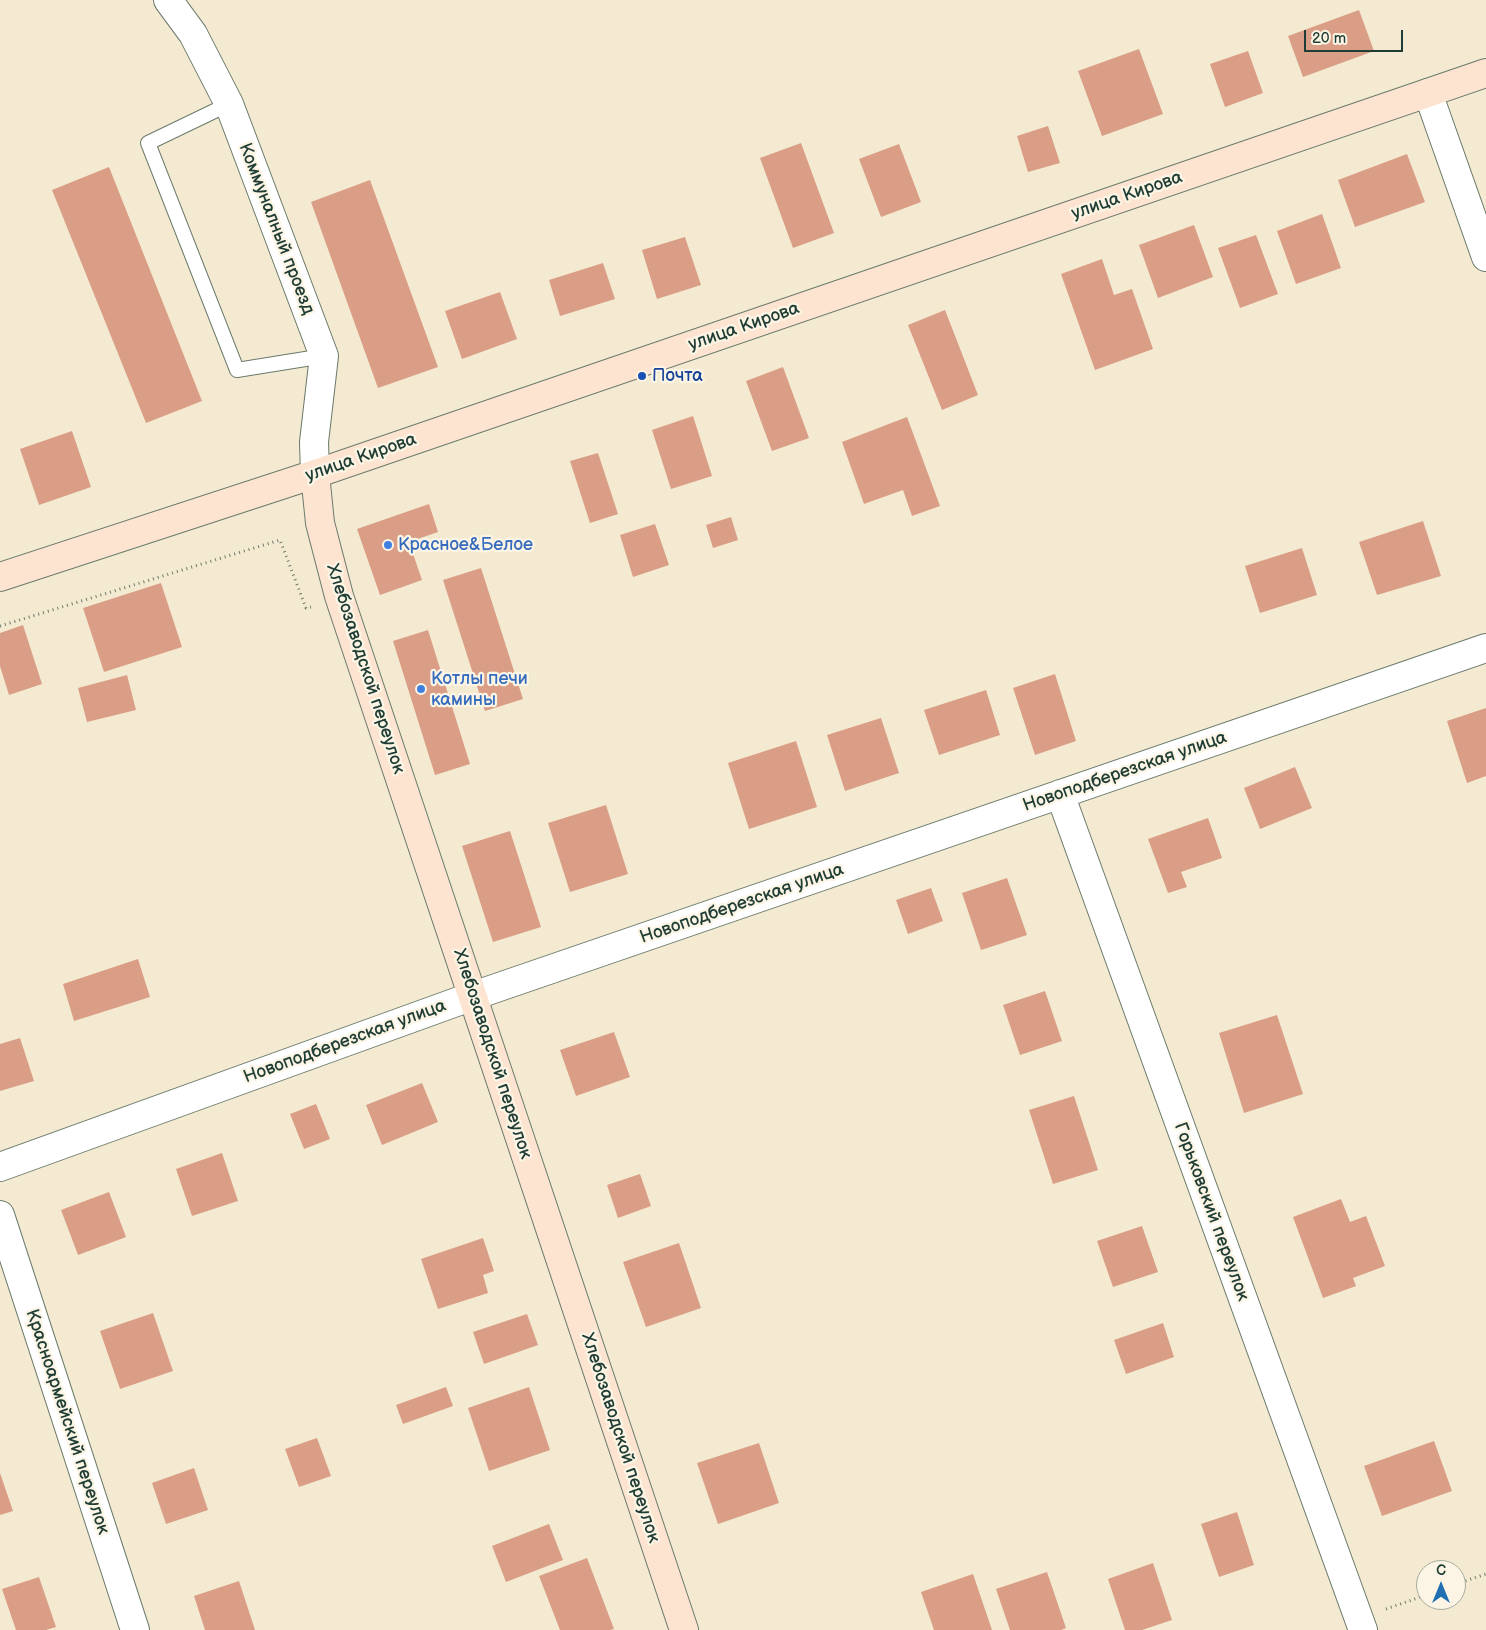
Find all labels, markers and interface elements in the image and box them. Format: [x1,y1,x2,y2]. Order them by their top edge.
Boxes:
scale bar [1306,20,1405,52]
text: 20 m [1312,29,1346,48]
street label: Коммуналный проезд [233,140,319,318]
street label: улица Кирова [1069,167,1185,225]
street label: улица Кирова [686,298,802,356]
place label: Почта [652,365,703,387]
marker: Почта [636,370,648,382]
street label: улица Кирова [303,429,419,487]
place label: Красное&Белое [398,534,533,556]
marker: Красное&Белое [382,539,394,551]
street label: Хлебозаводской переулок [321,561,409,777]
place label: Котлы печи камины [431,668,528,711]
marker: Котлы печи камины [415,683,427,695]
street label: Новоподберезская улица [1020,727,1230,817]
street label: Новоподберезская улица [637,859,847,949]
street label: Хлебозаводской переулок [448,946,536,1162]
street label: Новоподберезская улица [241,995,449,1089]
street label: Горьковский переулок [1169,1120,1253,1304]
street label: Красноармейский переулок [20,1307,114,1537]
street label: Хлебозаводской переулок [576,1330,664,1546]
north arrow [1416,1560,1466,1610]
text: С [1436,1562,1446,1579]

